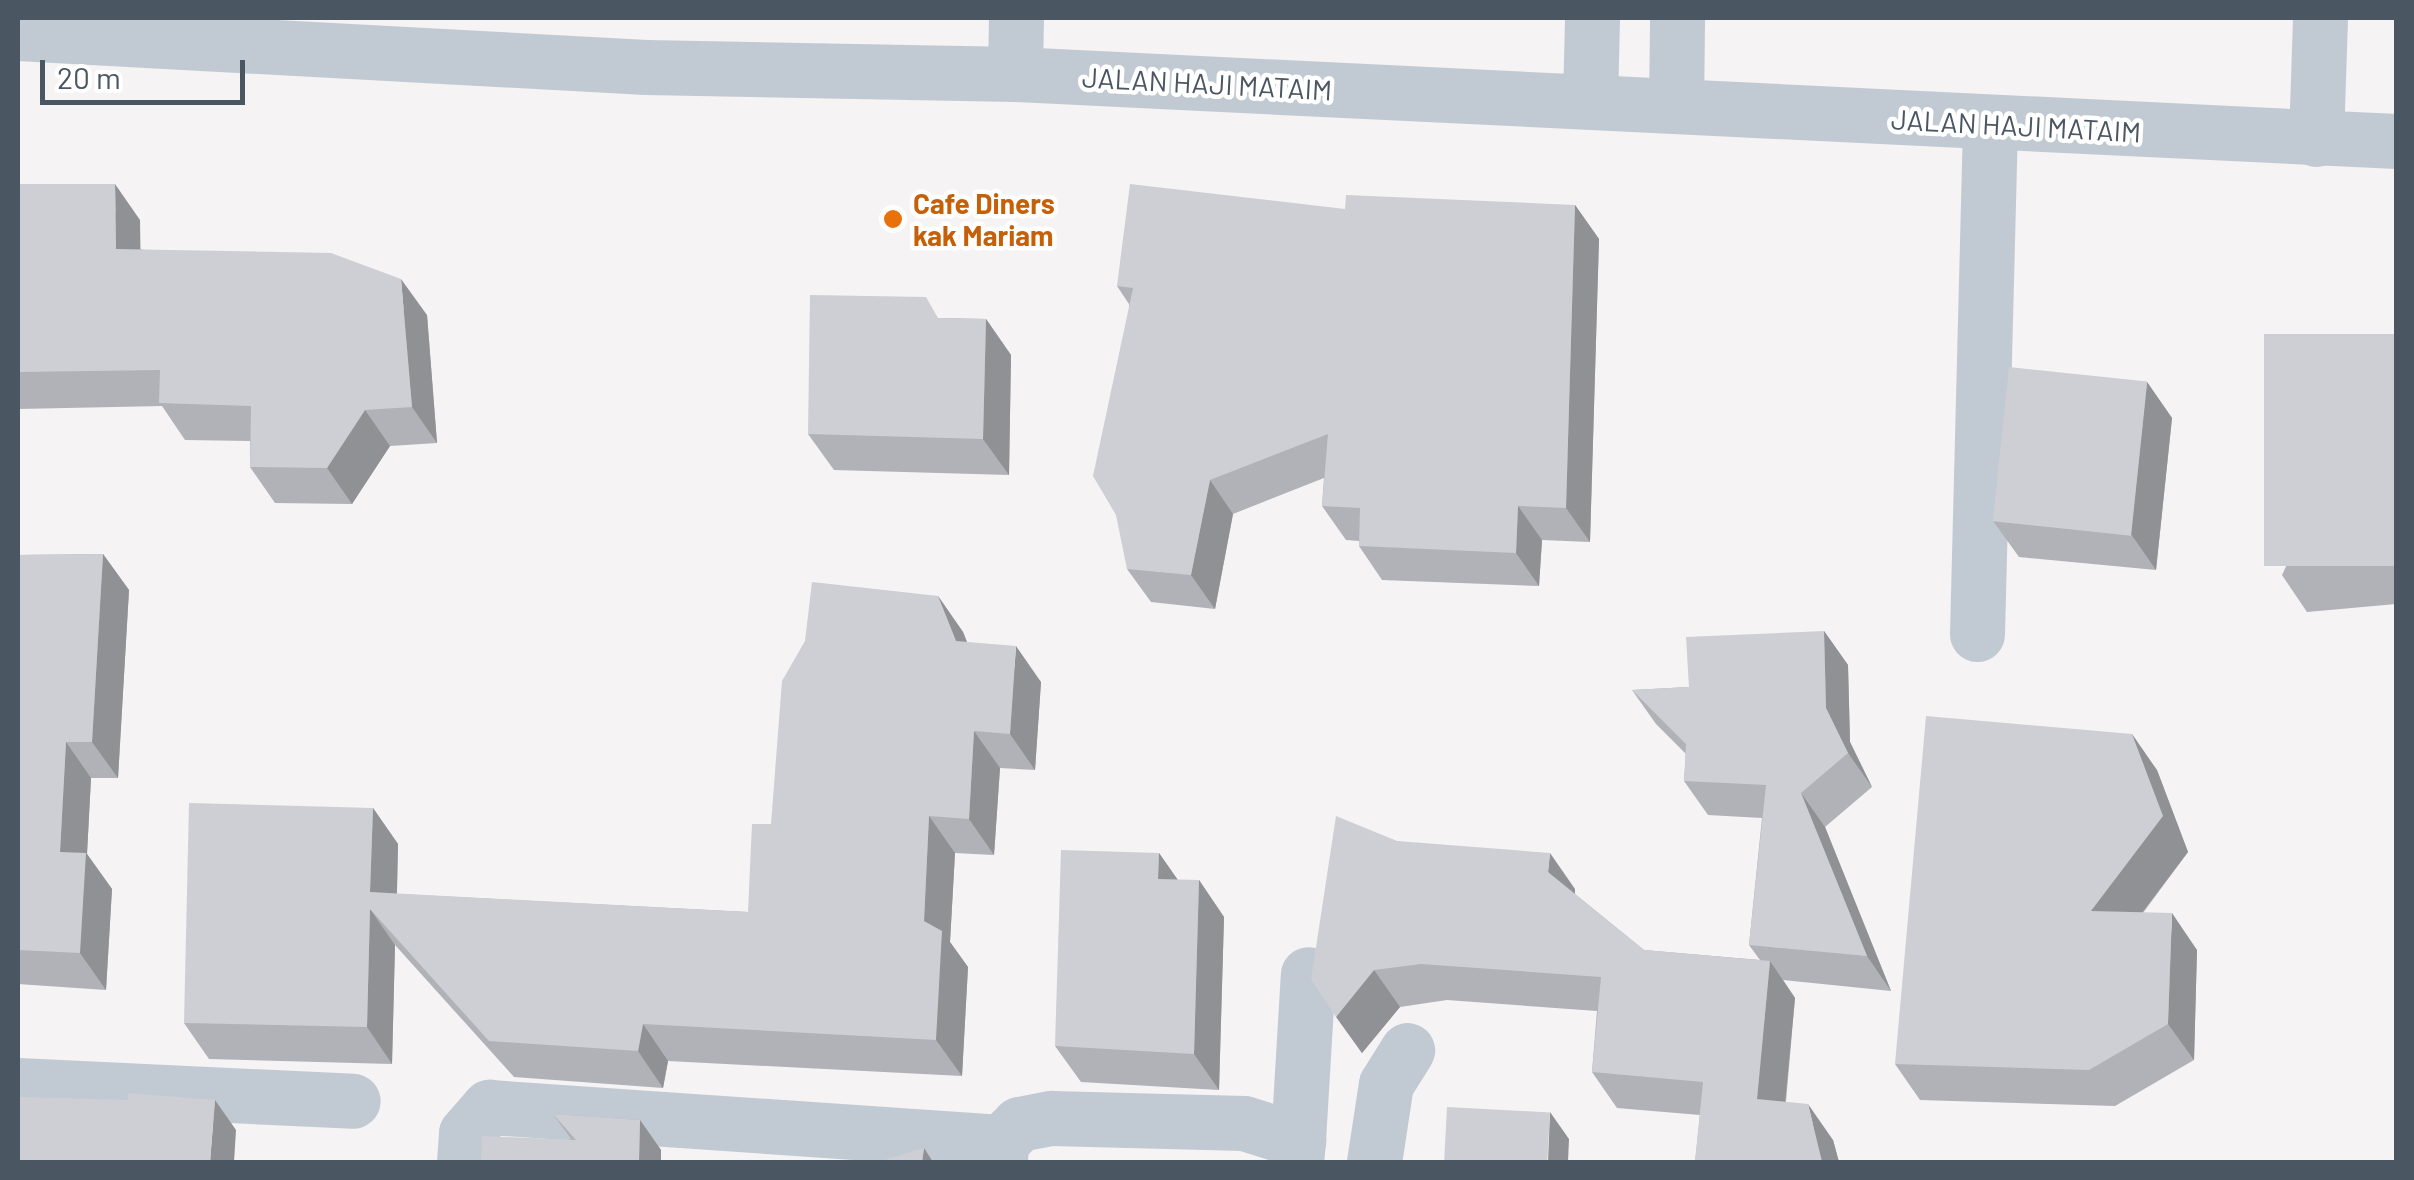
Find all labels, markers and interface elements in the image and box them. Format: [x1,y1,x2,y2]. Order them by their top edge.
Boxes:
scale bar [45,40,250,102]
text: 20 m [57,59,121,95]
street label: JALAN HAJI MATAIM [1081,60,1333,106]
street label: JALAN HAJI MATAIM [1890,102,2142,148]
place label: Cafe Diners kak Mariam [913,186,1055,252]
marker: Cafe Diners kak Mariam [882,208,904,230]

